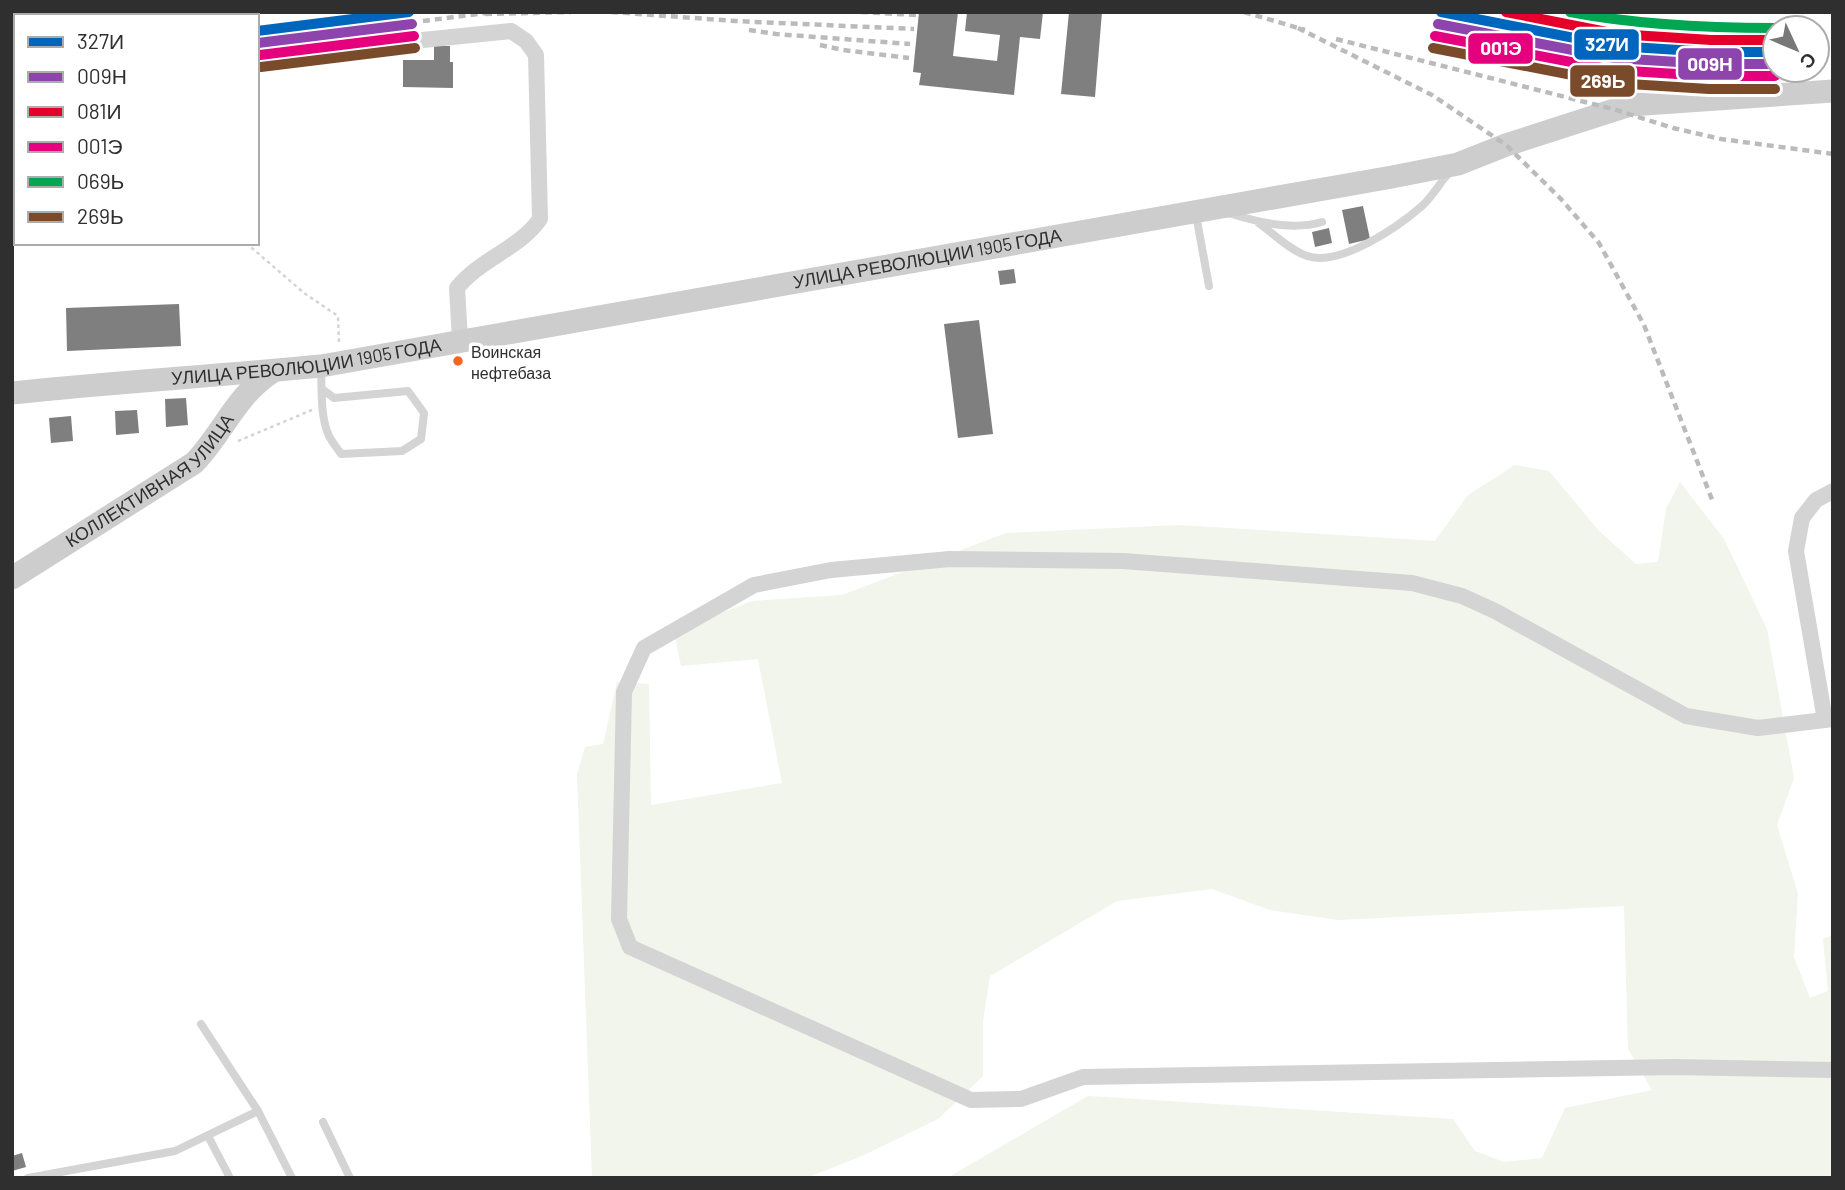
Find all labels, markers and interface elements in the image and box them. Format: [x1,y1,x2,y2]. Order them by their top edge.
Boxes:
legend [14,14,259,245]
north arrow [1761,14,1831,84]
text: 327И [77,28,124,53]
line badge: 327И [1573,28,1640,61]
line badge: 001Э [1467,32,1534,65]
text: 327И [1585,32,1629,55]
text: 001Э [1480,36,1522,59]
line badge: 009Н [1677,47,1743,81]
text: С [1795,48,1822,74]
text: 009Н [1687,52,1733,75]
text: 009Н [77,63,127,88]
line badge: 269Ь [1569,64,1636,98]
text: 269Ь [1581,69,1625,92]
text: 081И [77,98,122,123]
text: 001Э [77,133,123,158]
text: 069Ь [77,168,124,193]
text: 269Ь [77,203,124,228]
street label: УЛИЦА РЕВОЛЮЦИИ 1905 ГОДА [791,224,1063,292]
street label: УЛИЦА РЕВОЛЮЦИИ 1905 ГОДА [170,333,443,389]
place label: Воинская нефтебаза [471,342,551,382]
marker: Воинская нефтебаза [451,354,465,368]
street label: КОЛЛЕКТИВНАЯ УЛИЦА [61,409,238,551]

